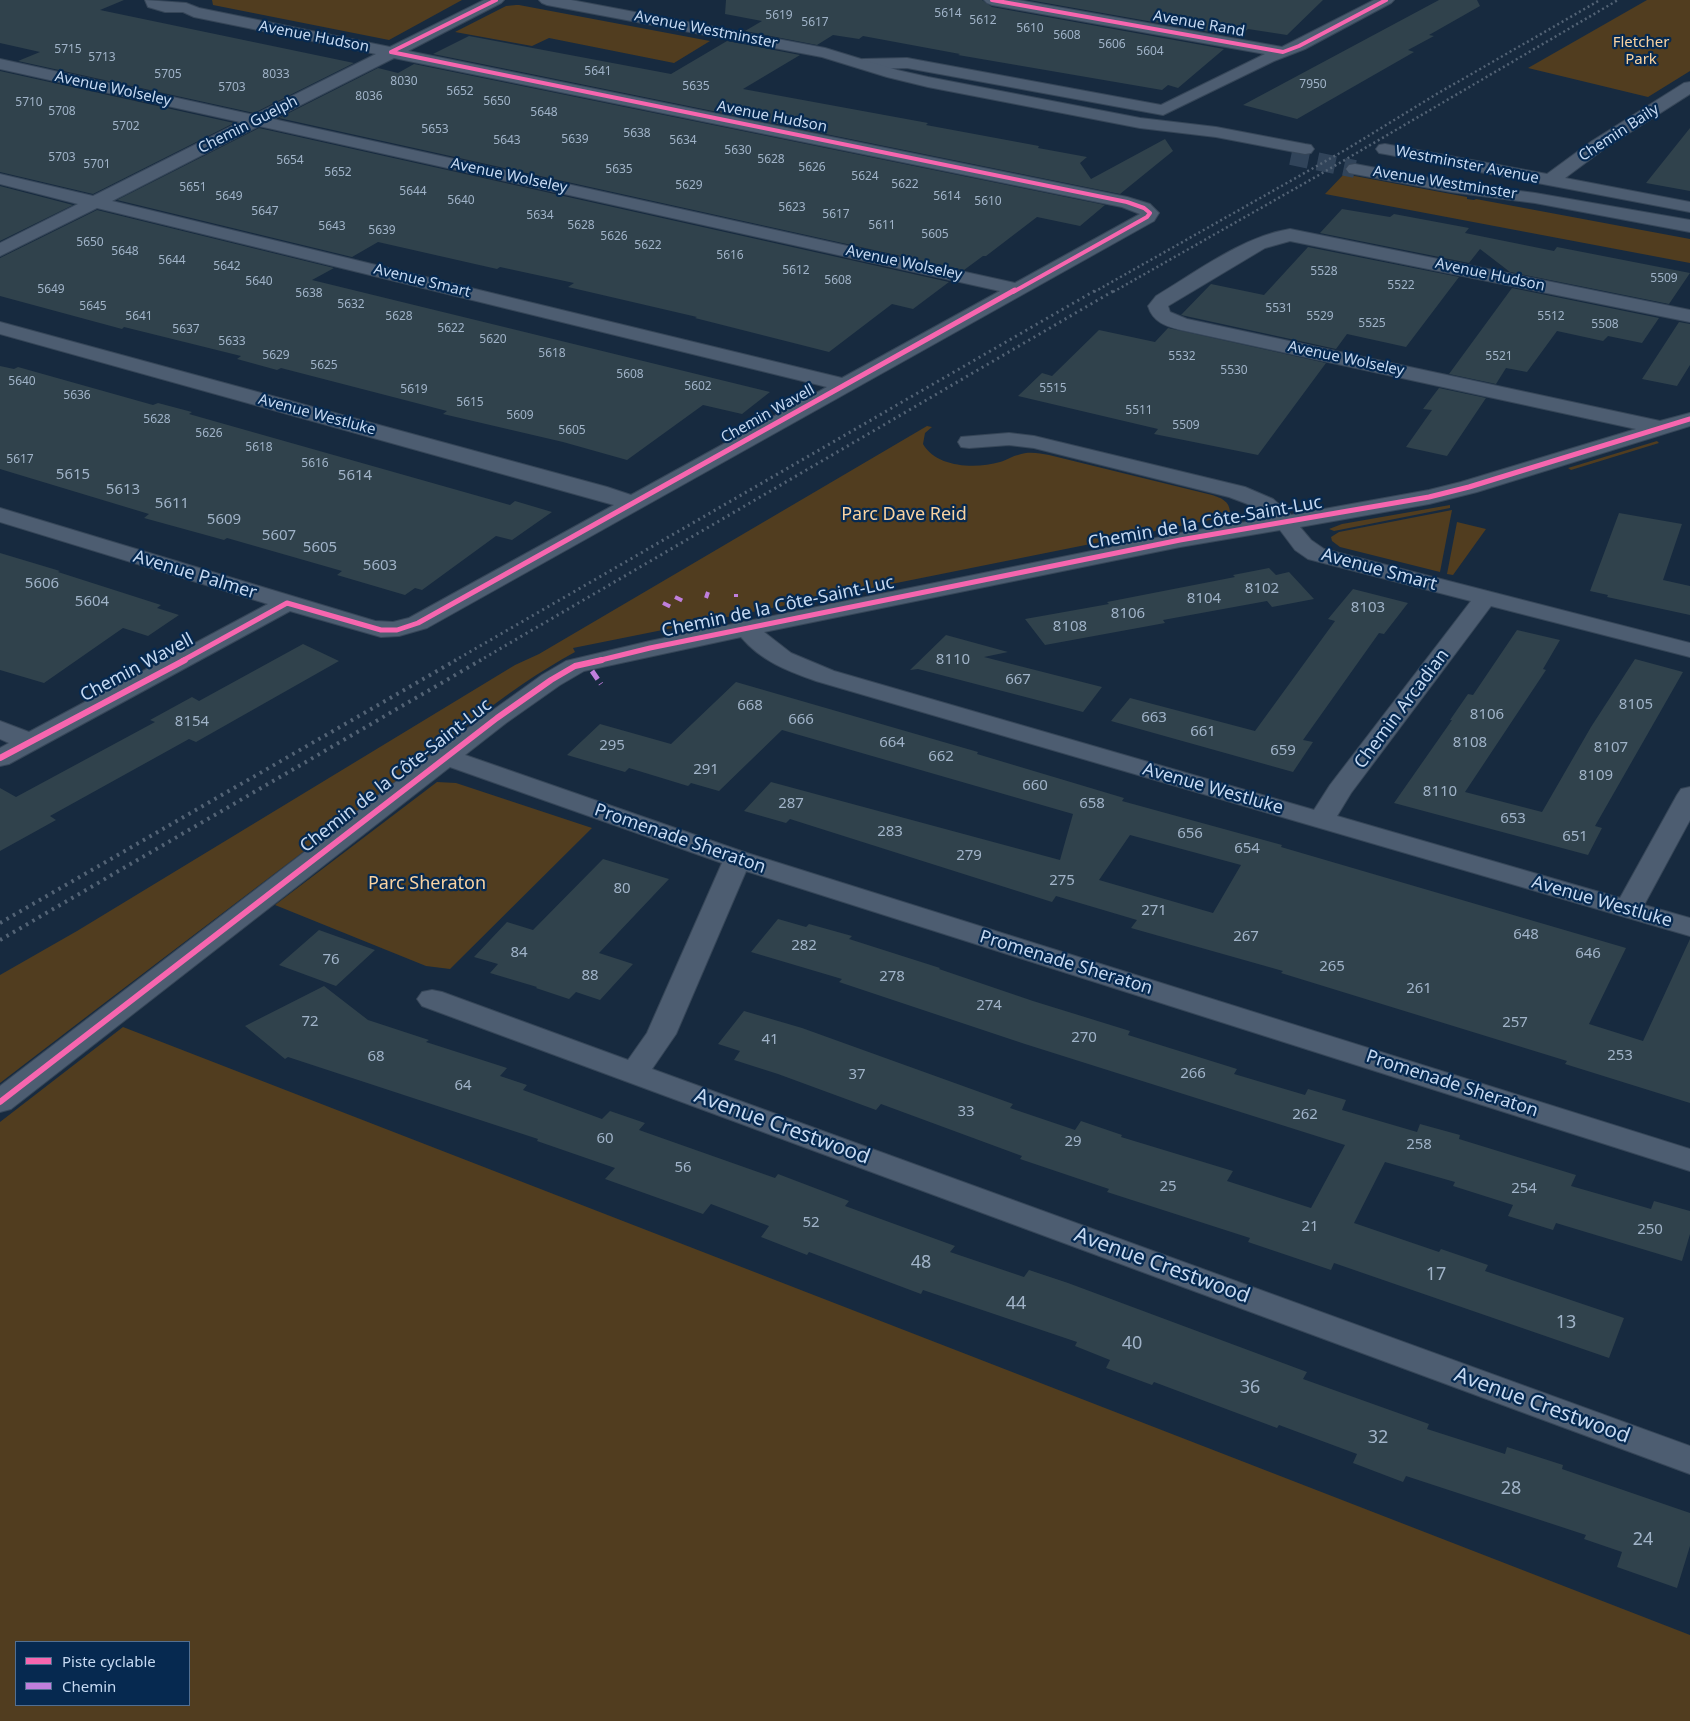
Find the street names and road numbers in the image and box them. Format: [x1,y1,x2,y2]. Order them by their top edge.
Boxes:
street label: Avenue Westminster [633,7,779,53]
street label: Avenue Rand [1152,7,1246,41]
street label: Avenue Hudson [257,18,371,56]
street label: Avenue Wolseley [53,68,173,110]
street label: Chemin Guelph [195,92,301,158]
street label: Avenue Hudson [715,98,829,136]
street label: Chemin Baily [1576,100,1662,166]
street label: Westminster Avenue [1394,142,1540,188]
street label: Avenue Wolseley [449,155,569,197]
street label: Avenue Westminster [1372,163,1518,203]
street label: Avenue Wolseley [844,242,964,284]
street label: Avenue Hudson [1433,255,1547,295]
street label: Avenue Smart [372,260,472,302]
street label: Avenue Wolseley [1286,338,1406,380]
street label: Chemin Wavell [718,381,818,447]
street label: Avenue Westluke [256,391,378,439]
street label: Chemin de la Côte-Saint-Luc [1086,492,1324,554]
street label: Avenue Smart [1319,544,1439,596]
street label: Avenue Palmer [131,546,259,604]
street label: Chemin de la Côte-Saint-Luc [660,572,896,642]
street label: Chemin Wavell [77,629,197,707]
street label: Chemin Arcadian [1350,645,1454,773]
street label: Chemin de la Côte-Saint-Luc [296,694,496,858]
street label: Avenue Westluke [1140,759,1286,819]
street label: Promenade Sheraton [591,800,769,878]
street label: Avenue Westluke [1529,872,1675,932]
street label: Promenade Sheraton [977,926,1155,1000]
street label: Promenade Sheraton [1363,1046,1541,1122]
street label: Avenue Crestwood [691,1084,873,1170]
street label: Avenue Crestwood [1071,1223,1253,1309]
street label: Avenue Crestwood [1451,1363,1633,1449]

